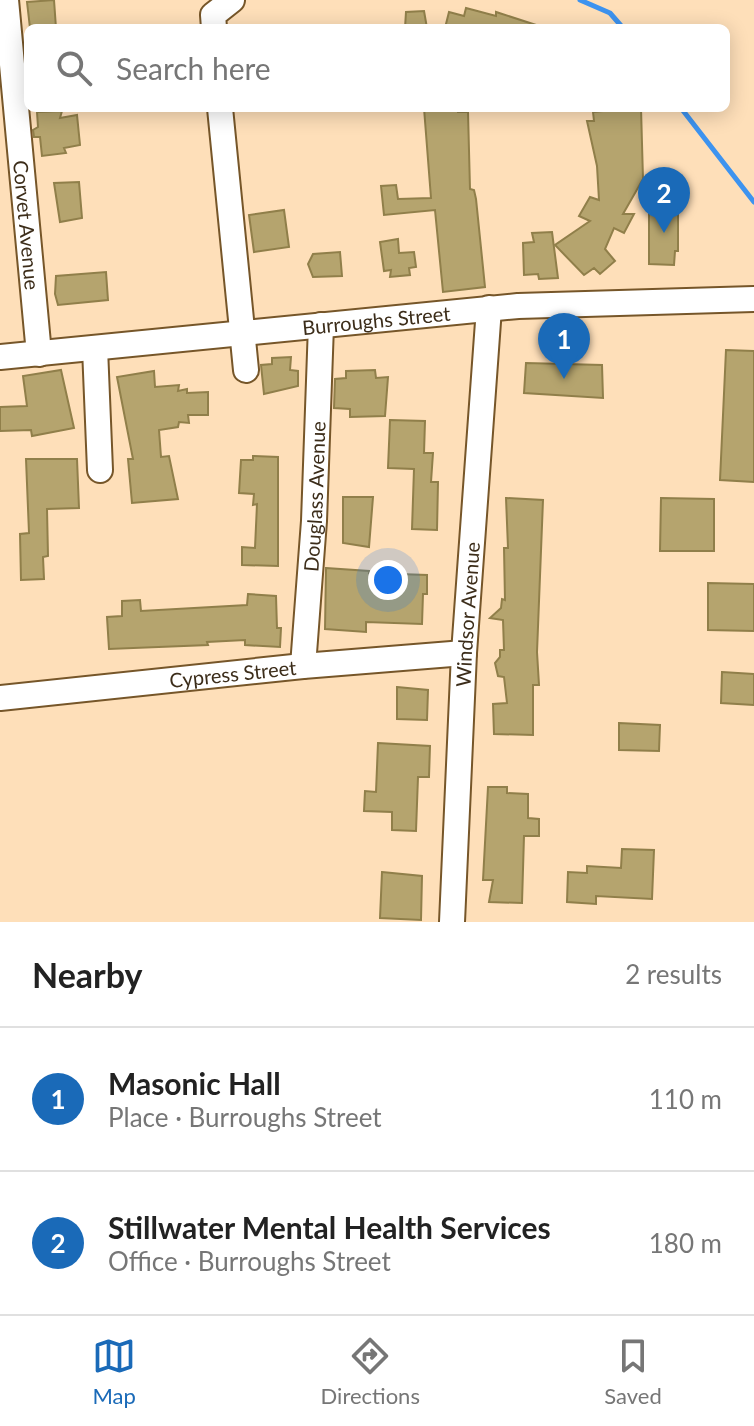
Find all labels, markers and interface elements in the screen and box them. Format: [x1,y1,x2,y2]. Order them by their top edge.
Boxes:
search box [24,24,730,112]
icon: search [52,46,96,90]
text: Search here [116,50,271,86]
street label: Corvet Avenue [9,159,45,291]
pin: 2 [638,167,690,233]
street label: Burroughs Street [301,301,451,339]
pin: 1 [538,313,590,379]
street label: Douglass Avenue [298,421,330,573]
street label: Windsor Avenue [450,541,484,687]
your location [368,560,408,600]
street label: Cypress Street [168,655,297,692]
text: Nearby [32,954,143,995]
text: 2 results [625,958,722,990]
text: Masonic Hall [108,1065,281,1101]
text: 1 [50,1083,66,1115]
text: 110 m [649,1083,722,1115]
text: Place · Burroughs Street [108,1101,382,1133]
text: Stillwater Mental Health Services [108,1209,551,1245]
text: 2 [50,1227,66,1259]
text: 180 m [649,1227,722,1259]
text: Office · Burroughs Street [108,1245,391,1277]
tab: Map [92,1334,136,1409]
tab: Directions [321,1334,420,1409]
tab: Saved [604,1334,662,1409]

